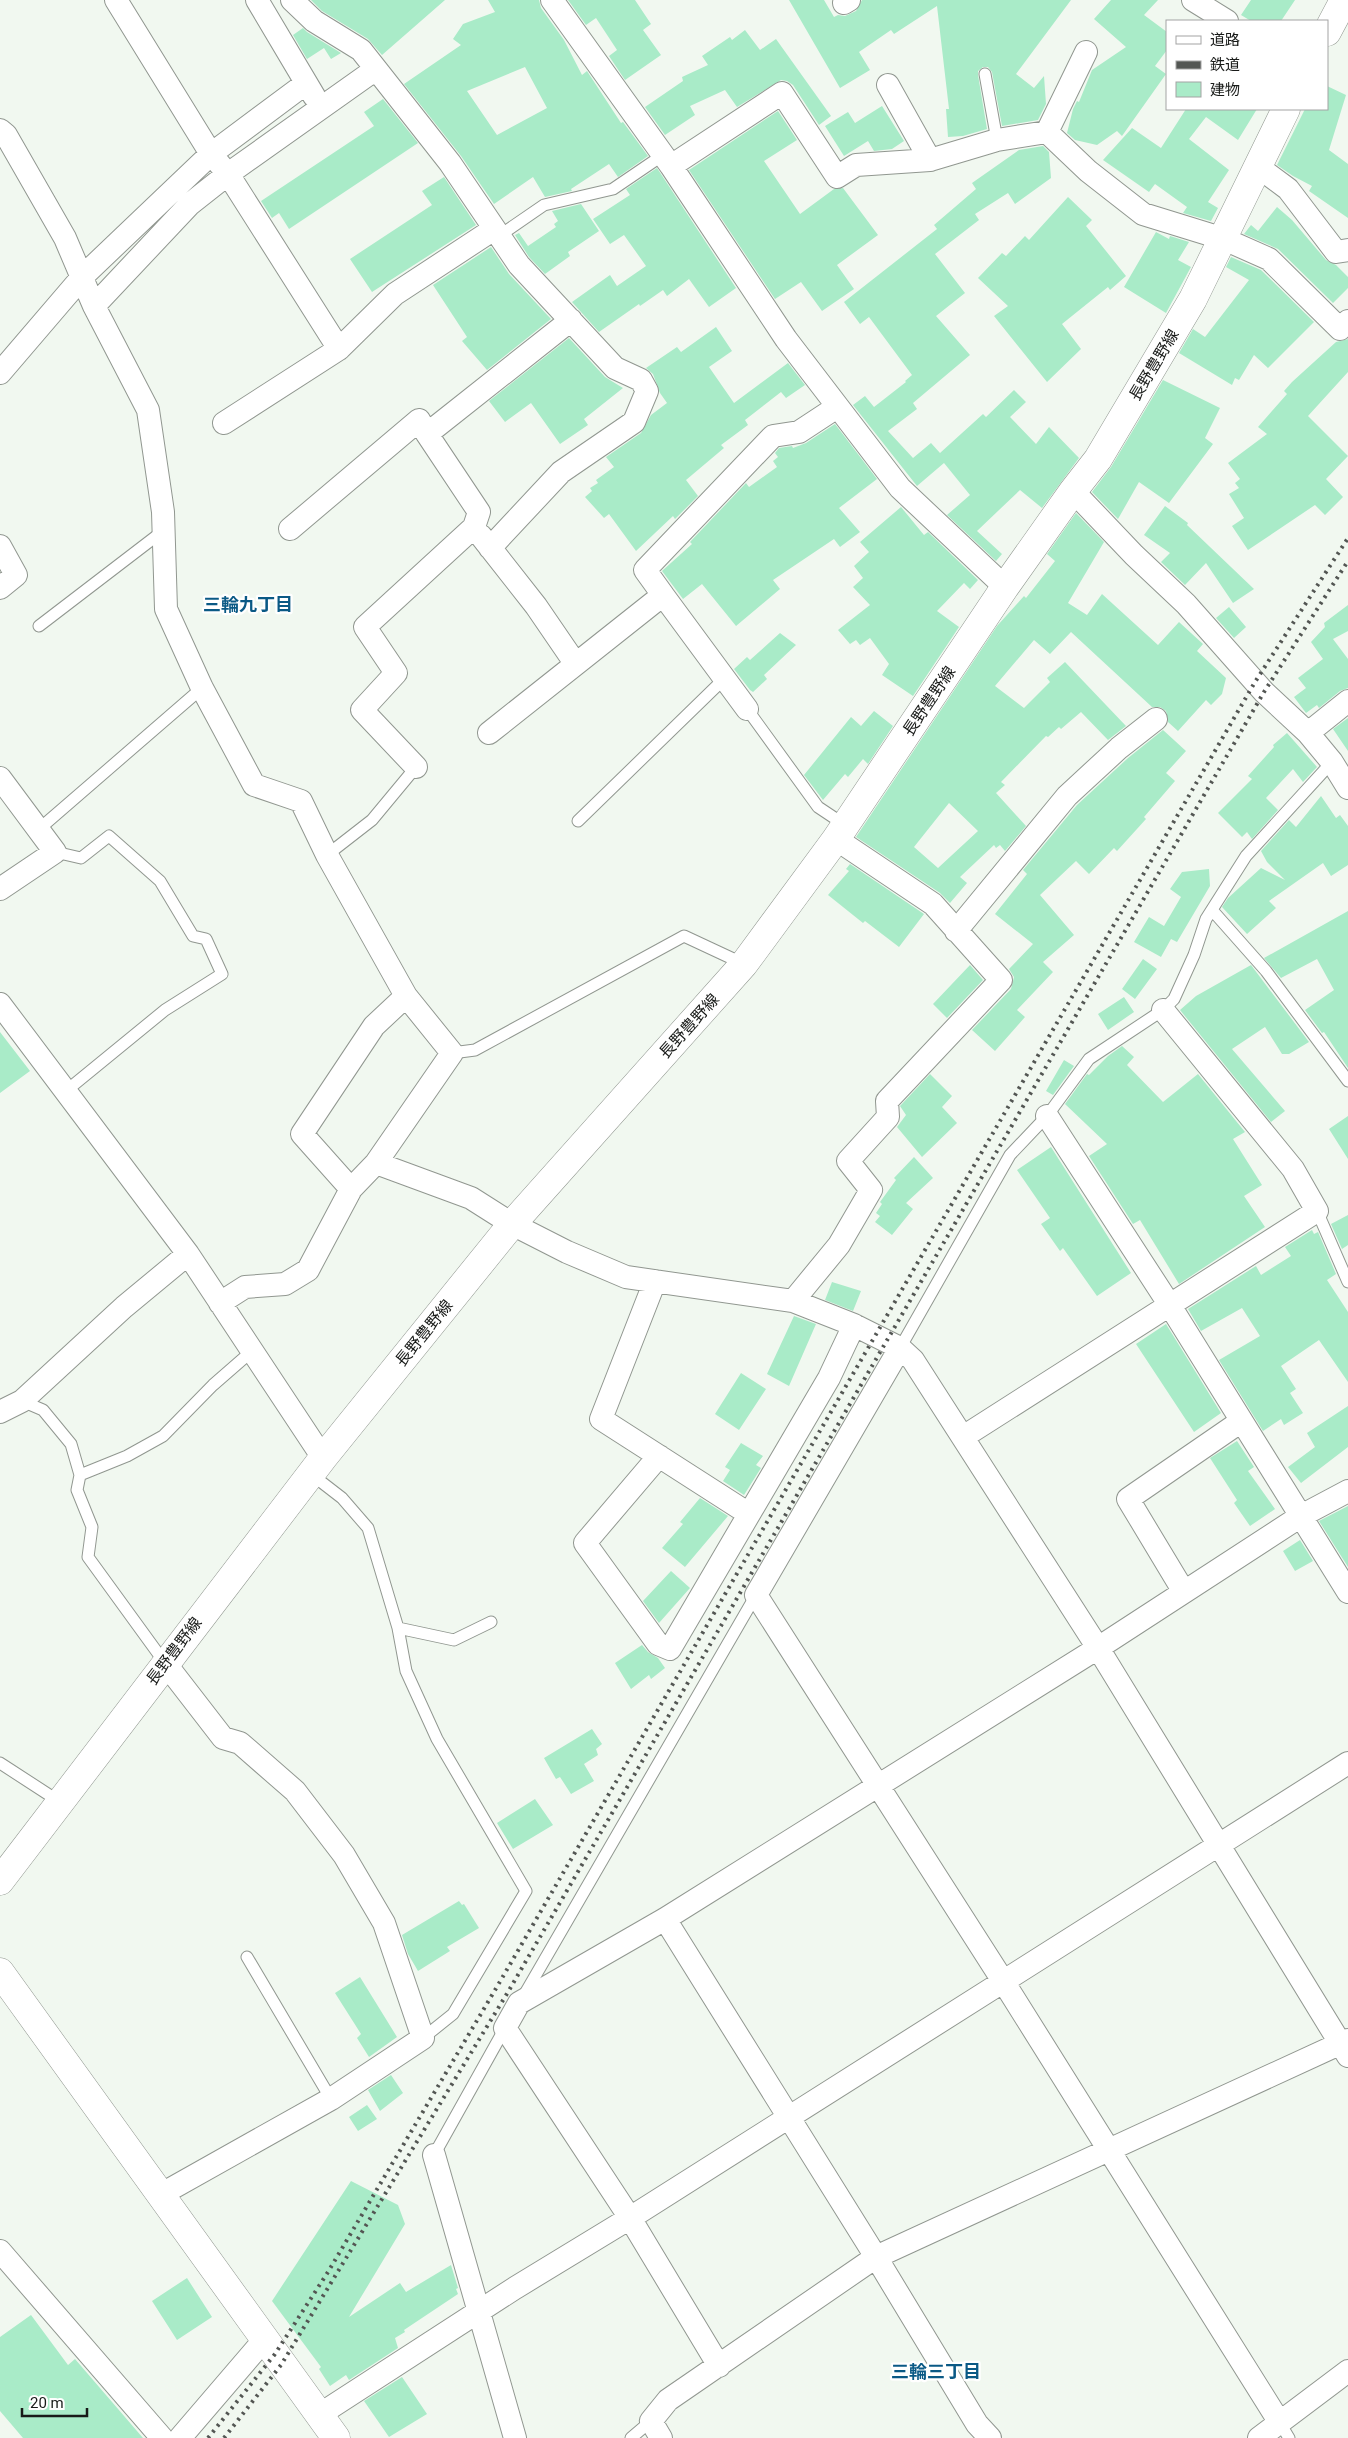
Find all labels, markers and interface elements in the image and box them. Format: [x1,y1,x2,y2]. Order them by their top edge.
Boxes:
legend [1166,20,1328,110]
text: 道路 [1210,31,1240,49]
text: 鉄道 [1210,56,1240,74]
text: 建物 [1210,81,1240,99]
street label: 長野豊野線 [1125,326,1183,404]
district label: 三輪九丁目 [203,594,293,615]
street label: 長野豊野線 [899,663,959,739]
street label: 長野豊野線 [655,990,723,1062]
street label: 長野豊野線 [391,1296,457,1370]
street label: 長野豊野線 [142,1613,206,1689]
district label: 三輪三丁目 [891,2361,981,2382]
scale bar [22,2386,88,2418]
text: 20 m [30,2394,64,2412]

